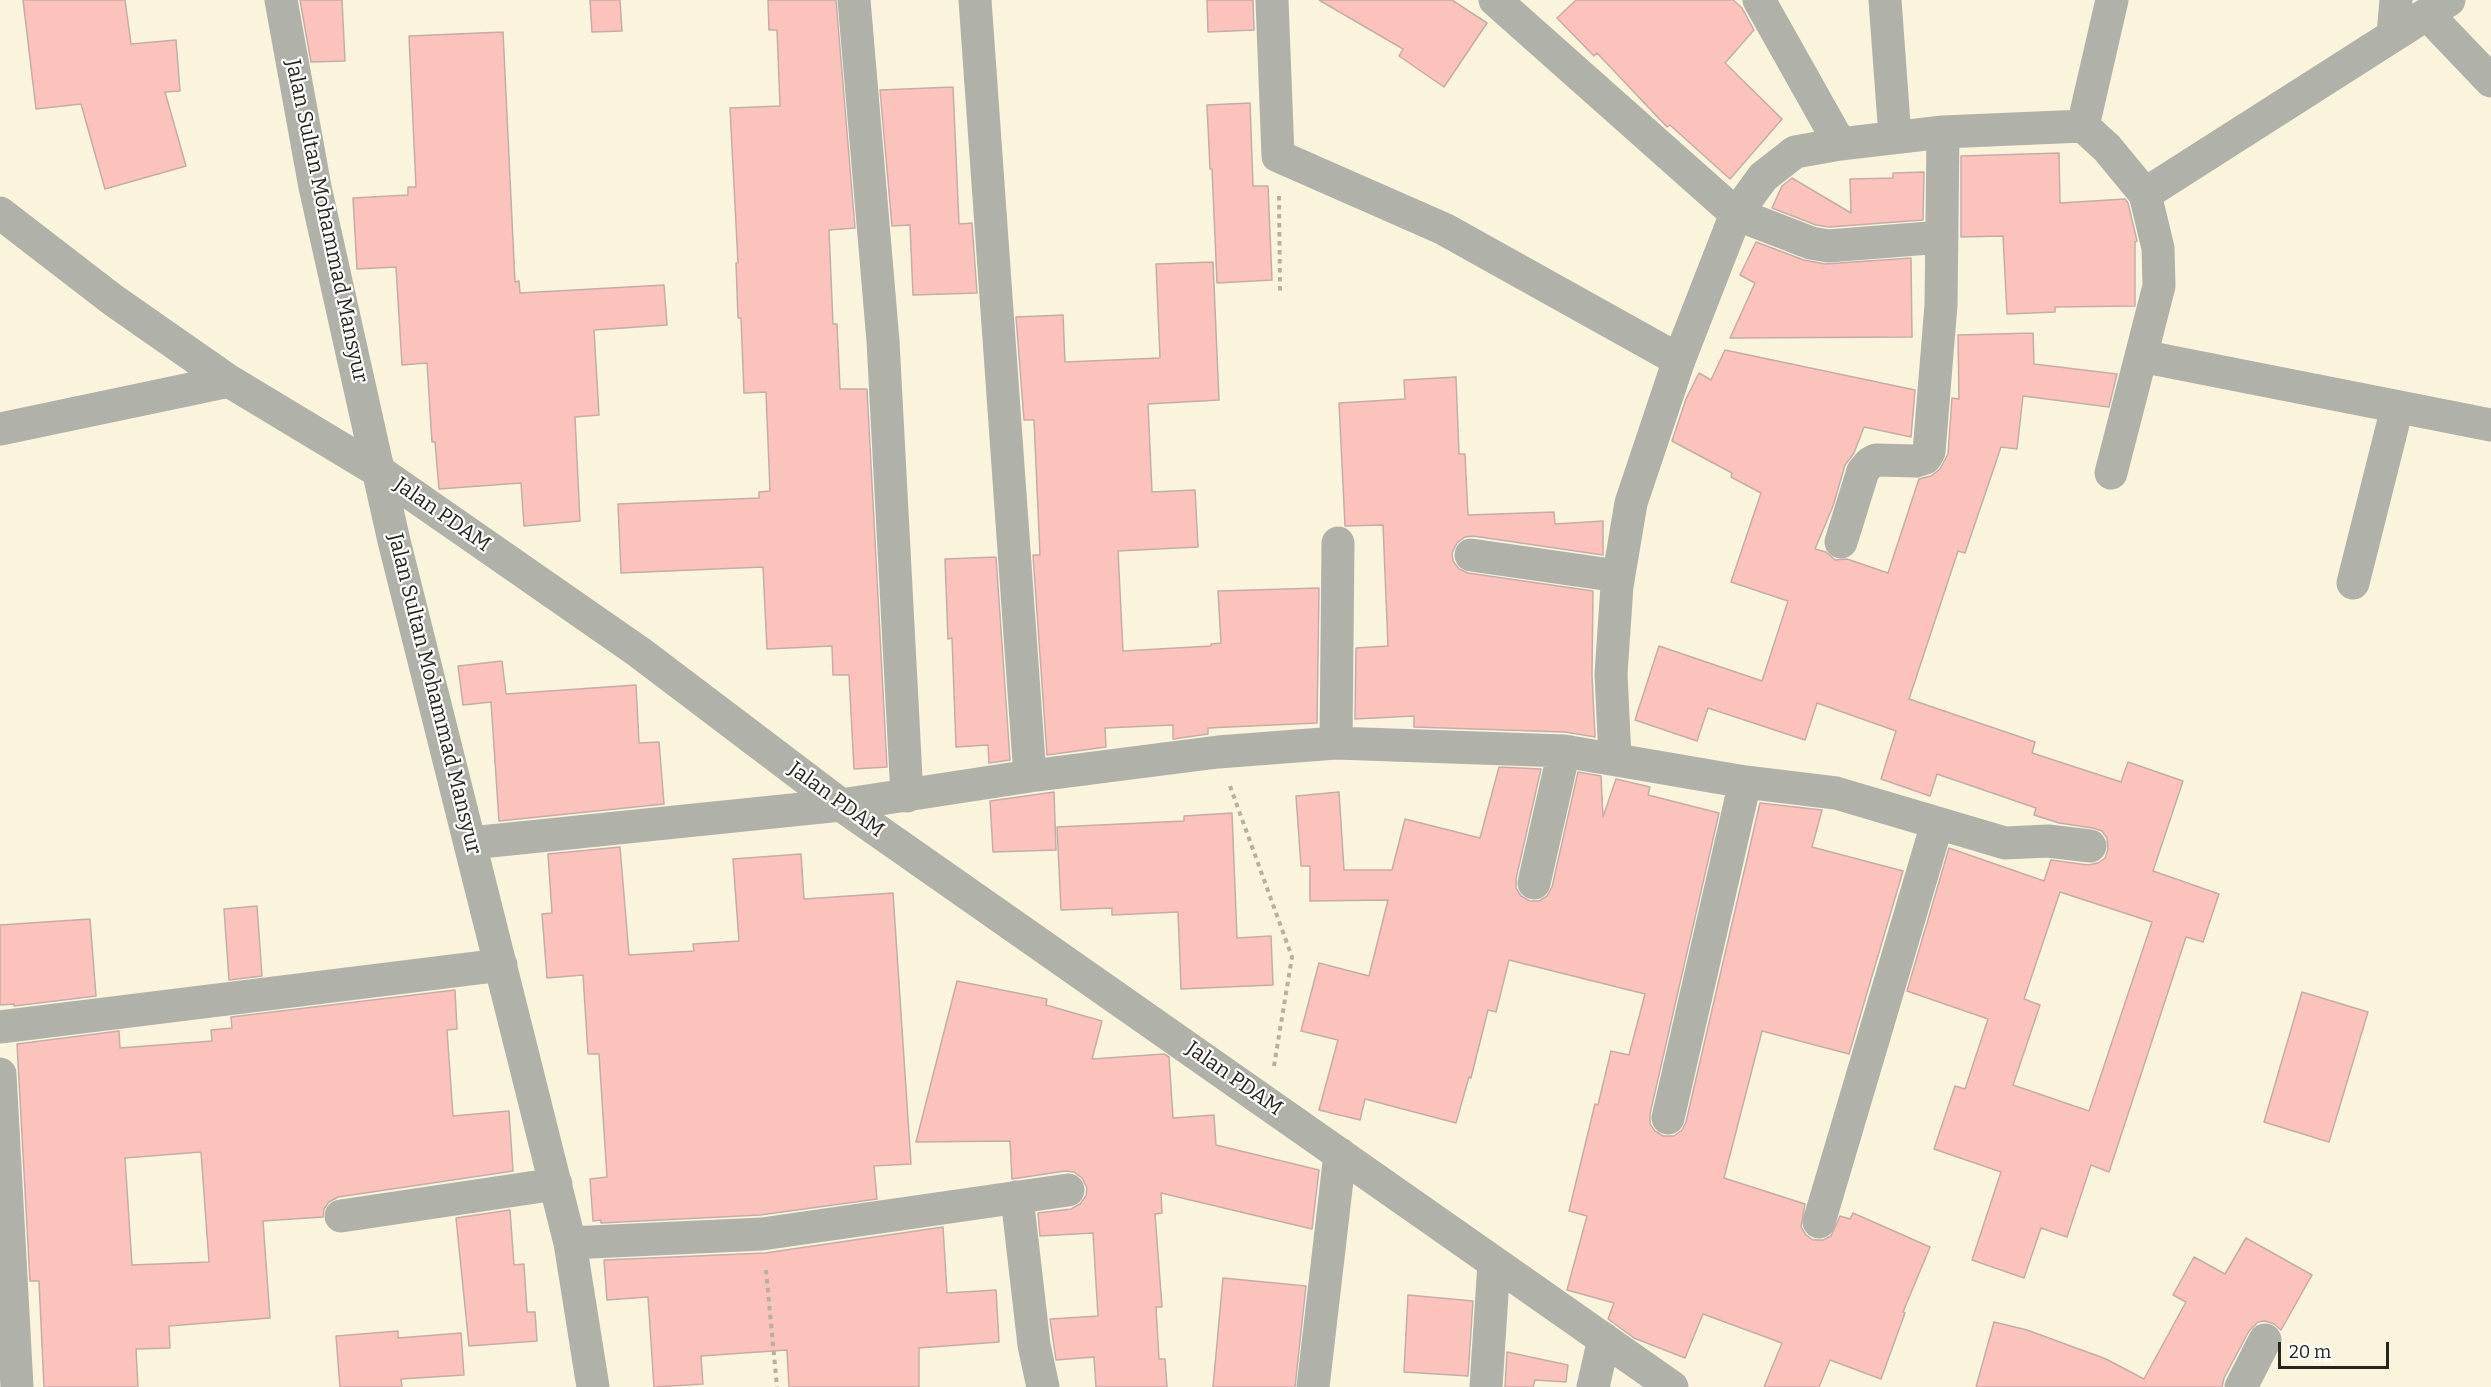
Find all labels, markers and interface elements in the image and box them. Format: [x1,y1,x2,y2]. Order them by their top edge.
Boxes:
street label: Jalan Sultan Mohammad Mansyur [279,57,373,385]
street label: Jalan PDAM [389,472,495,558]
street label: Jalan Sultan Mohammad Mansyur [382,531,486,857]
street label: Jalan PDAM [783,757,889,843]
street label: Jalan PDAM [1181,1036,1287,1122]
scale bar [2281,1330,2392,1368]
text: 20 m [2289,1341,2331,1363]

